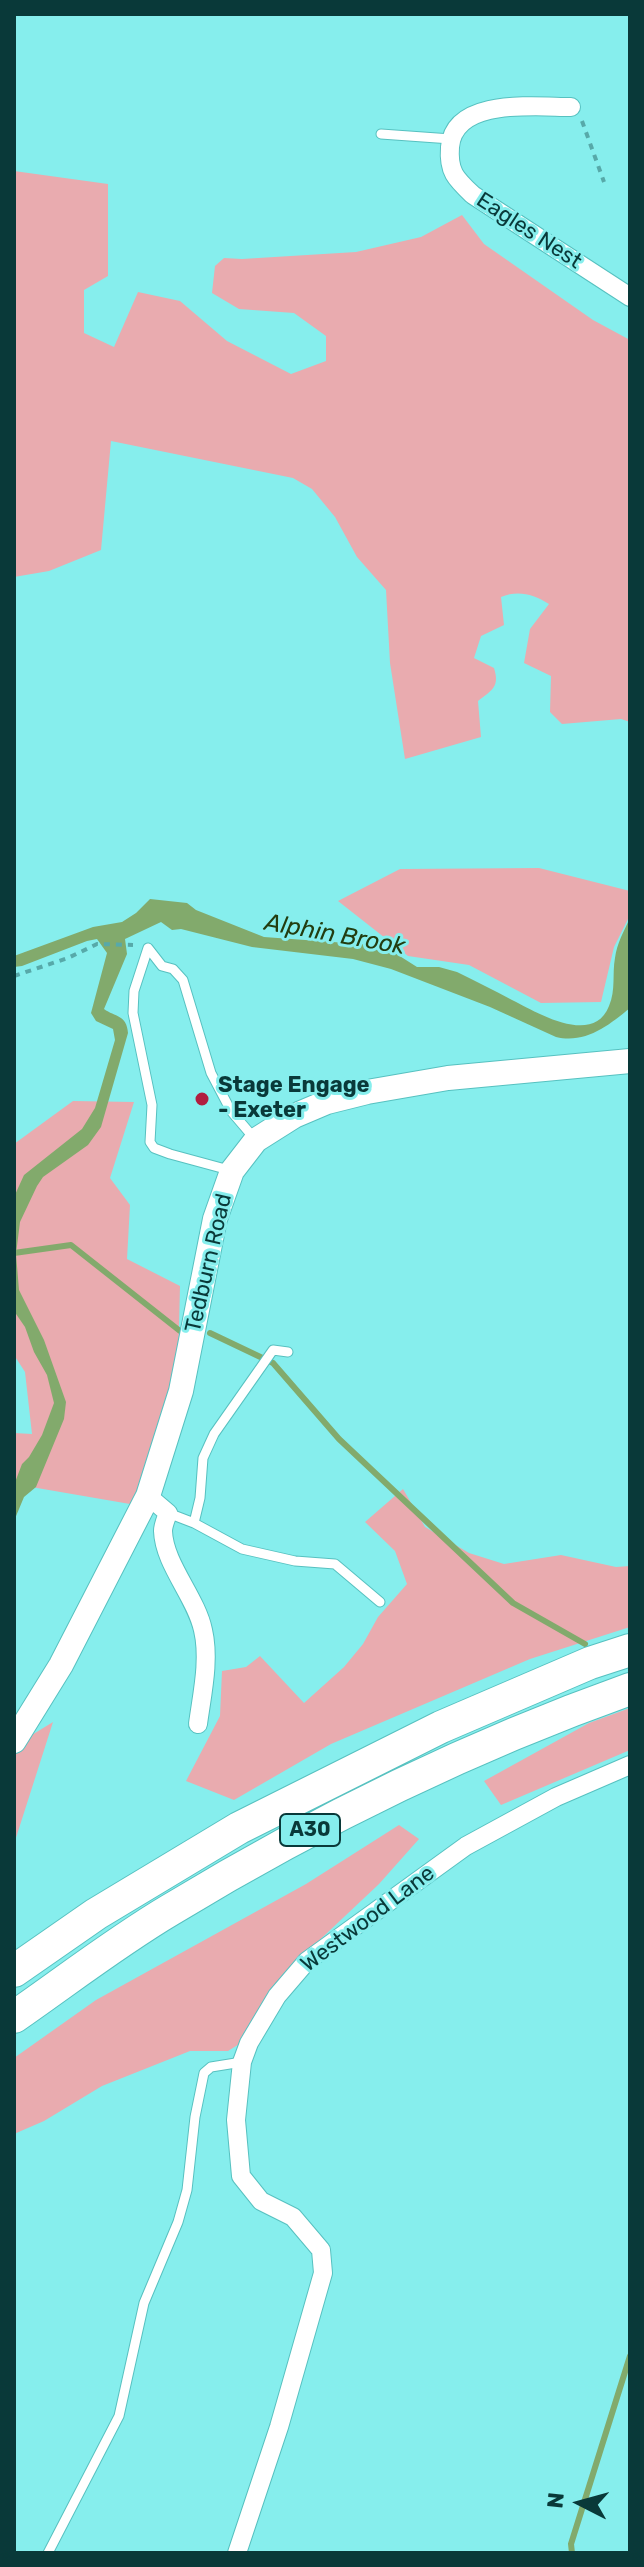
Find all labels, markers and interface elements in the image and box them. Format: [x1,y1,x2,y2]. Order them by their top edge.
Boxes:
street label: Eagles Nest [471,187,587,275]
water label: Alphin Brook [262,908,408,962]
place label: Stage Engage - Exeter [218,1073,370,1124]
marker: Stage Engage - Exeter [193,1090,211,1108]
street label: Tedburn Road [180,1191,238,1335]
road number: A30 [280,1814,340,1846]
street label: Westwood Lane [296,1860,440,1978]
north arrow [540,2463,620,2543]
text: N [541,2491,570,2510]

